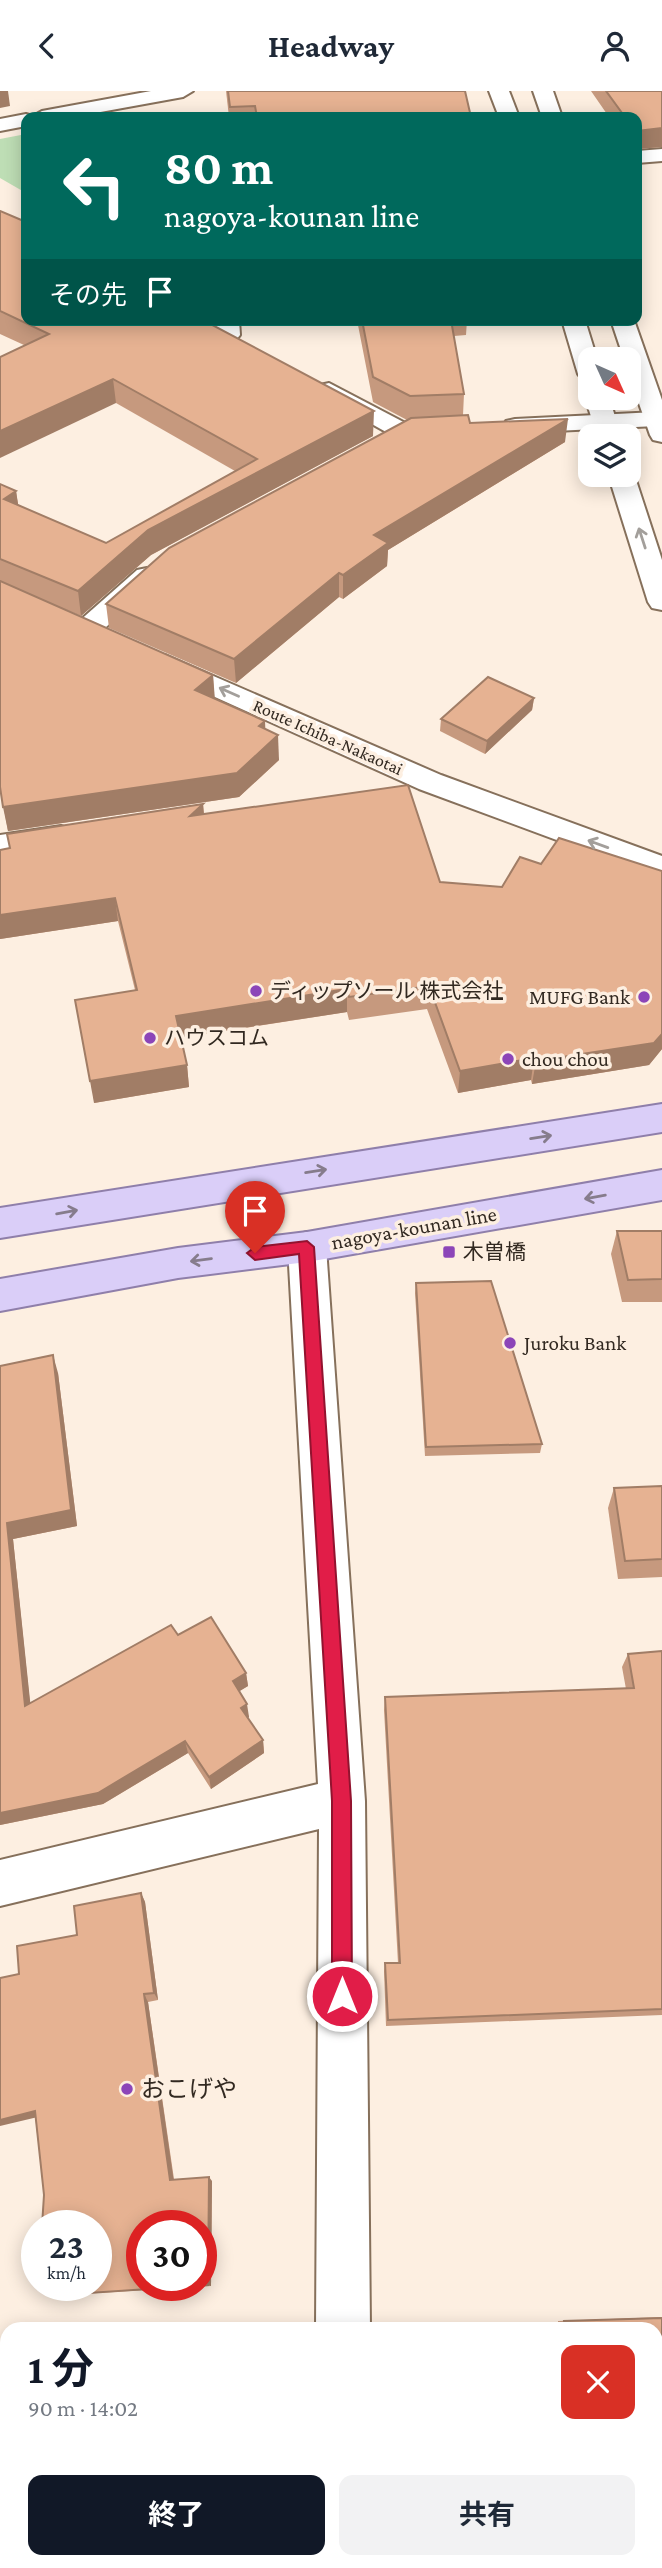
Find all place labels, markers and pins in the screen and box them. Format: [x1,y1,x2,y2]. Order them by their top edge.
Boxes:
place label: ディップソール 株式会社 [270,979,503,1003]
marker: ディップソール 株式会社 [248,983,264,999]
place label: MUFG Bank [529,985,630,1009]
marker: MUFG Bank [636,989,652,1005]
place label: ハウスコム [164,1026,269,1050]
marker: ハウスコム [142,1030,158,1046]
place label: chou chou [522,1047,609,1071]
marker: chou chou [500,1051,516,1067]
pin [225,1181,285,1253]
place label: 木曽橋 [463,1240,526,1264]
marker: 木曽橋 [441,1244,457,1260]
place label: Juroku Bank [522,1331,626,1355]
marker: Juroku Bank [502,1335,518,1351]
place label: おこげや [141,2075,237,2102]
marker: おこげや [119,2081,135,2097]

